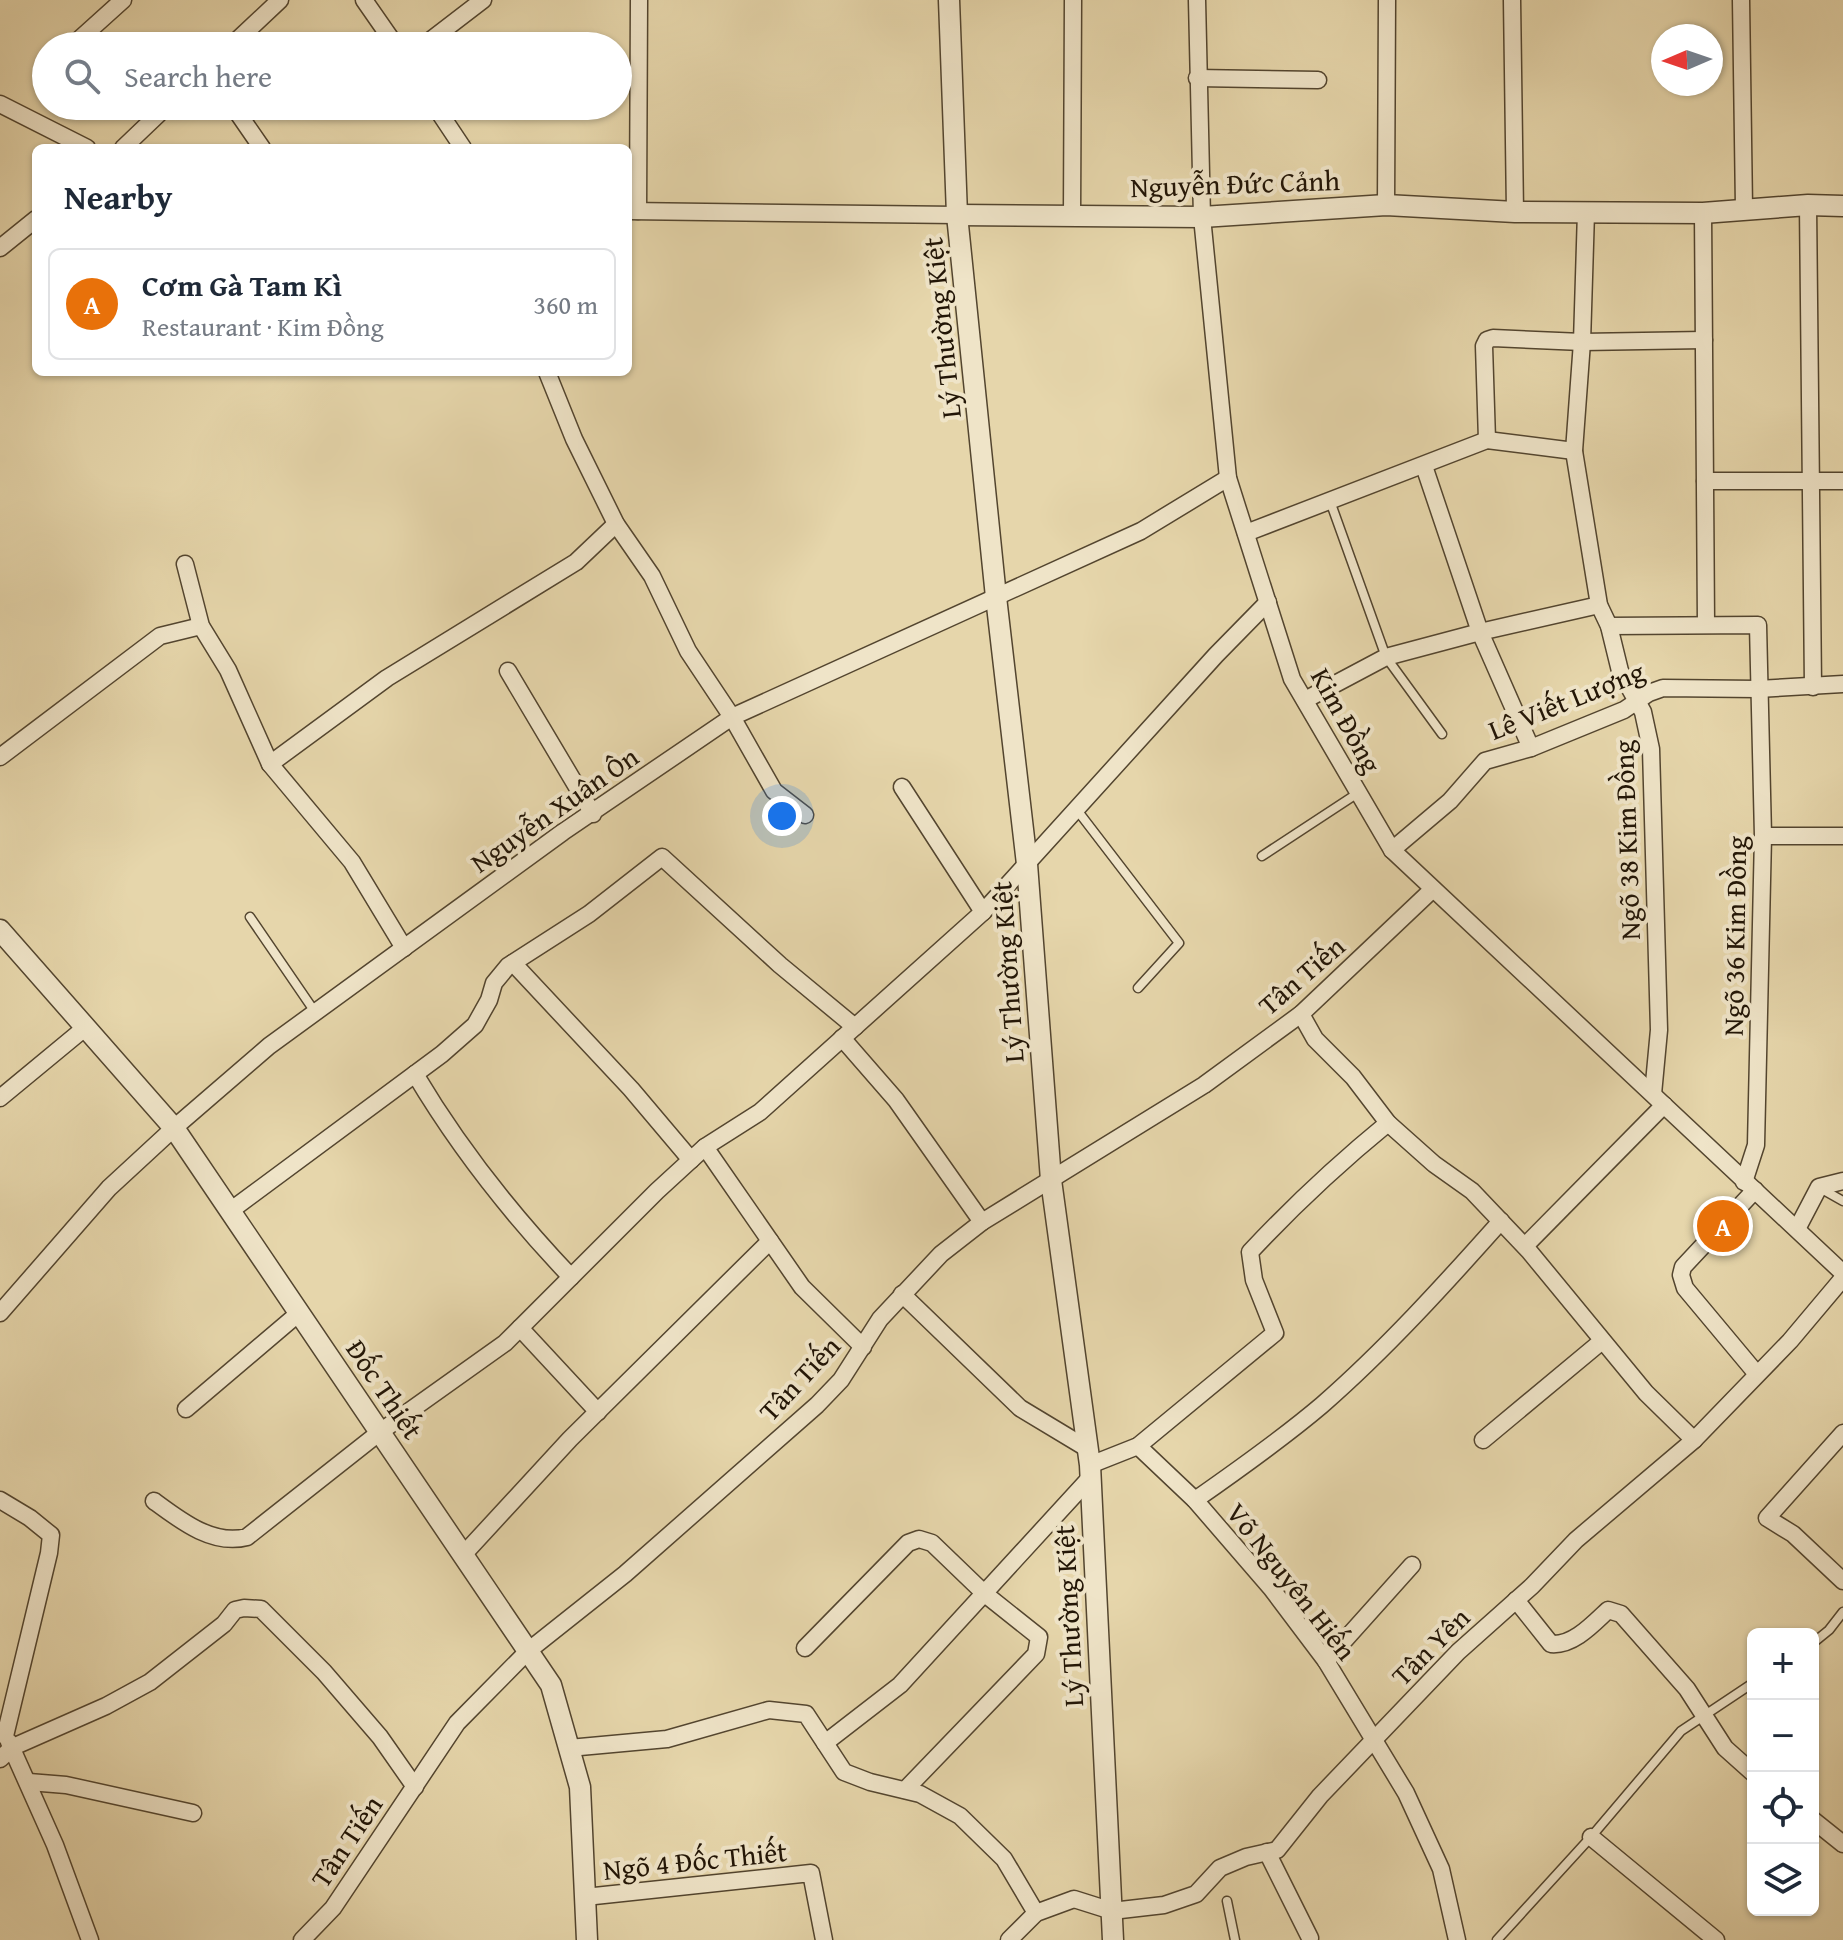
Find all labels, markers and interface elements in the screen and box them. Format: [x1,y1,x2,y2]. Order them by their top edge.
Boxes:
north arrow [1651,24,1723,96]
search box [32,32,632,120]
icon: search [60,54,104,98]
text: Search here [124,54,272,98]
street label: Nguyễn Đức Cảnh [1130,159,1341,207]
text: Nearby [64,172,173,221]
street label: Lý Thường Kiệt [911,235,971,421]
text: Cơm Gà Tam Kì [142,263,342,307]
text: A [84,285,100,324]
text: 360 m [533,285,598,324]
text: Restaurant · Kim Đồng [142,307,384,346]
street label: Lê Viết Lượng [1482,650,1650,750]
street label: Kim Đồng [1301,660,1393,780]
street label: Nguyễn Xuân Ôn [462,736,647,882]
street label: Ngõ 38 Kim Đồng [1602,739,1650,941]
your location [762,796,802,836]
street label: Ngõ 36 Kim Đồng [1712,835,1756,1036]
street label: Lý Thường Kiệt [980,880,1034,1064]
street label: Tân Tiến [1249,925,1354,1024]
pin: A [1697,1196,1749,1256]
street label: Tân Tiến [749,1326,849,1430]
street label: Đốc Thiết [337,1331,433,1447]
street label: Võ Nguyên Hiến [1217,1493,1367,1669]
street label: Lý Thường Kiệt [1043,1524,1093,1708]
street label: Tân Yên [1381,1597,1479,1695]
map controls [1747,1628,1819,1916]
button: + [1747,1628,1819,1700]
button: − [1747,1700,1819,1772]
button: locate [1747,1772,1819,1844]
street label: Tân Tiến [300,1787,392,1895]
street label: Ngõ 4 Đốc Thiết [601,1830,789,1890]
button: layers [1747,1844,1819,1916]

